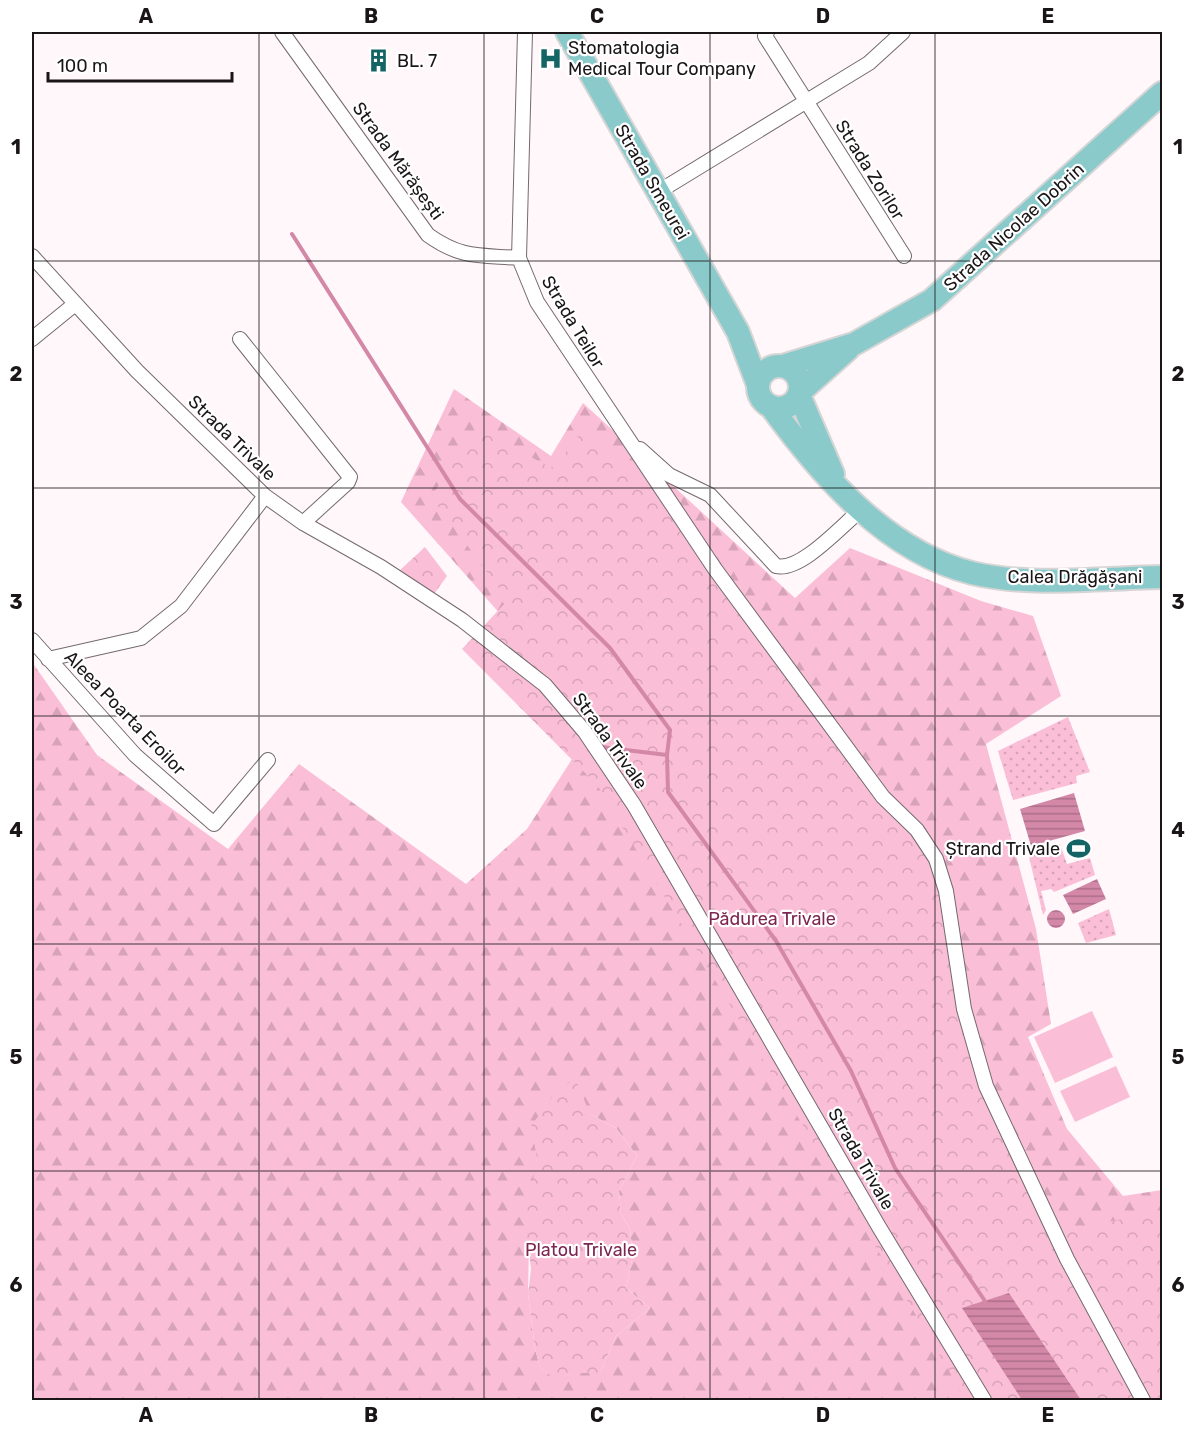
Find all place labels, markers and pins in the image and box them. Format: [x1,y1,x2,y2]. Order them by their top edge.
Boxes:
place label: Stomatologia Medical Tour Company [568,37,756,80]
hospital icon: Stomatologia Medical Tour Company [537,45,563,71]
building icon: BL. 7 [366,48,392,74]
place label: BL. 7 [397,50,437,72]
sports icon: Ștrand Trivale [1065,836,1091,862]
place label: Ștrand Trivale [945,838,1060,860]

